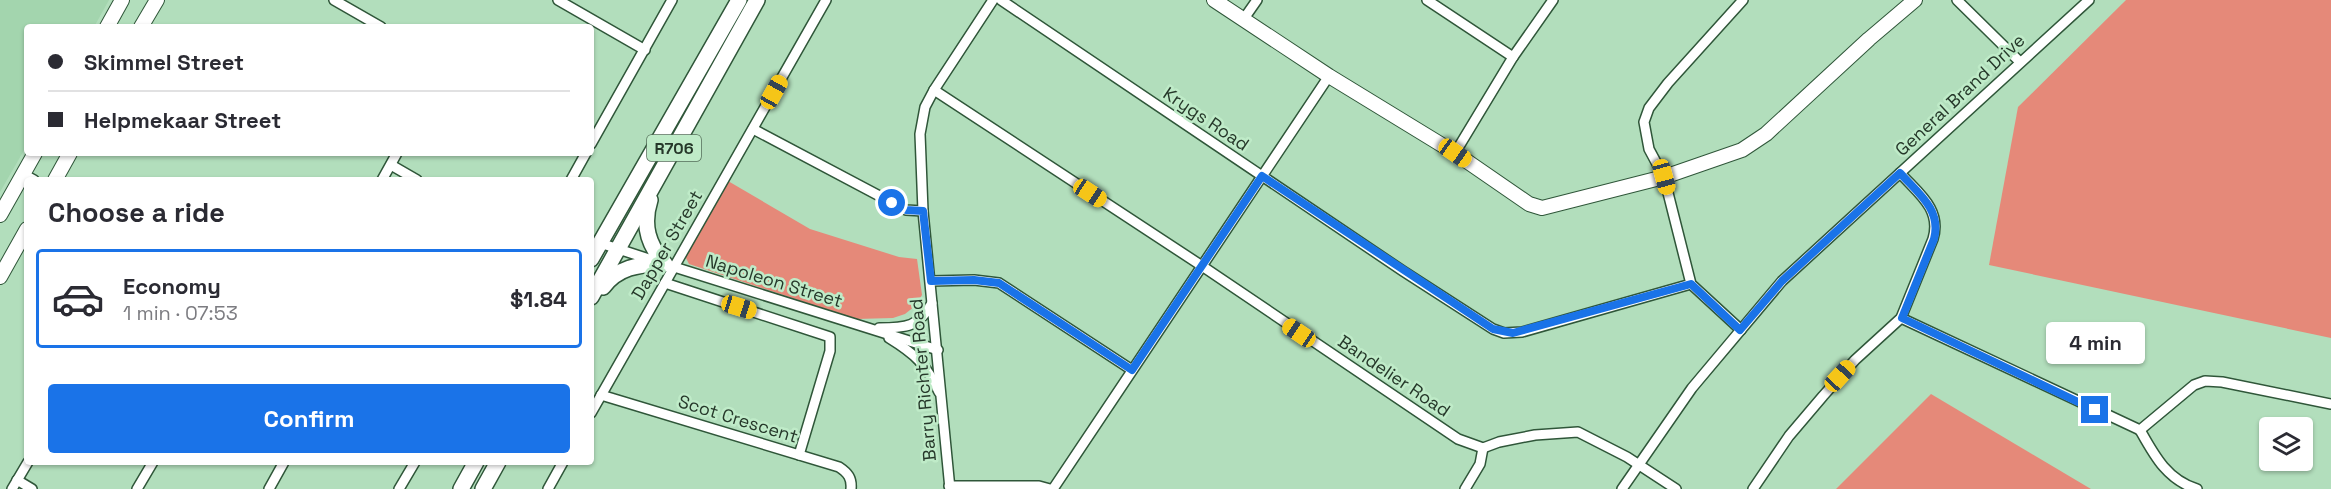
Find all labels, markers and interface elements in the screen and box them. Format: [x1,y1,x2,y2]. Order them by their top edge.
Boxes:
street label: General Brand Drive [1890,29,2029,161]
text: Skimmel Street [84,48,244,76]
car [757,72,791,112]
street label: Krygs Road [1159,81,1254,156]
text: Helpmekaar Street [84,106,281,134]
road number: R706 [647,135,701,161]
car [1435,135,1475,171]
car [1651,157,1677,197]
car [1070,176,1110,210]
street label: Dapper Street [626,186,707,304]
route start [878,189,905,216]
text: Choose a ride [48,195,225,230]
street label: Napoleon Street [703,249,845,312]
icon: car [51,272,105,326]
text: Economy [123,272,221,300]
text: $1.84 [510,285,567,313]
car [719,293,759,321]
street label: Barry Richter Road [904,298,941,462]
text: 1 min · 07:53 [123,300,238,326]
car [1279,315,1319,351]
callout: 4 min [2046,323,2144,365]
street label: Bandelier Road [1334,330,1455,422]
text: 4 min [2069,330,2122,356]
car [1821,357,1859,395]
button: Confirm [48,384,570,453]
street label: Scot Crescent [675,389,801,448]
route end [2081,396,2108,423]
map controls [2259,417,2313,471]
button: layers [2259,417,2313,471]

